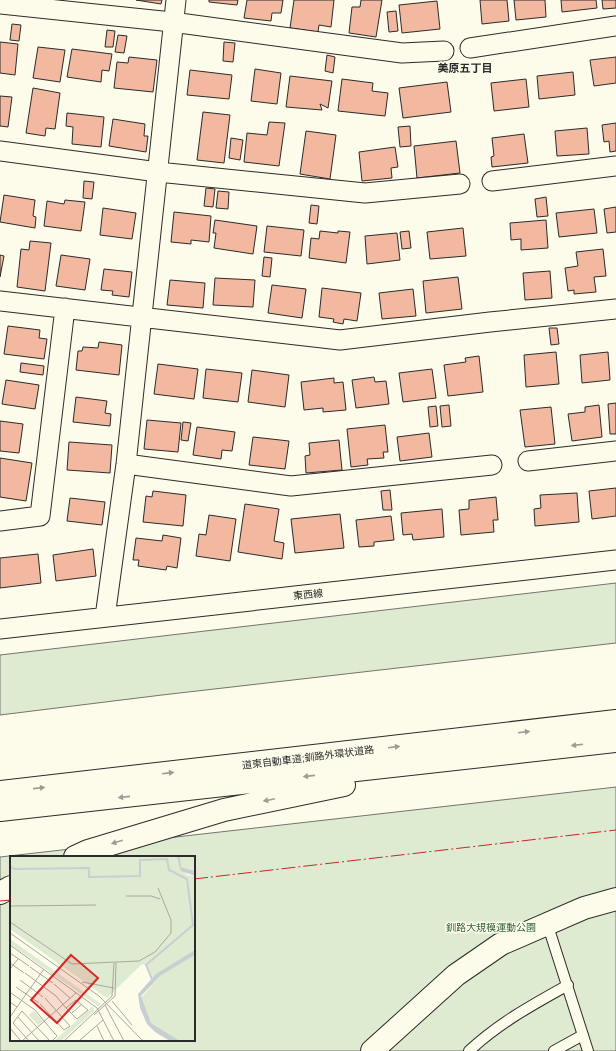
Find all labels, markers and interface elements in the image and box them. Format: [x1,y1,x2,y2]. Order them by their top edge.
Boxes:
district label: 美原五丁目 [438,62,493,74]
street label: 東西線 [293,587,324,602]
one-way arrow [518,729,530,735]
one-way arrow [571,742,583,749]
street label: 道東自動車道;釧路外環状道路 [241,744,375,771]
one-way arrow [388,744,401,750]
one-way arrow [162,770,174,776]
one-way arrow [303,773,315,779]
one-way arrow [33,784,45,791]
one-way arrow [118,793,130,800]
one-way arrow [263,798,276,804]
one-way arrow [111,839,123,845]
inset map [10,856,195,1041]
park label: 釧路大規模運動公園 [446,922,536,933]

